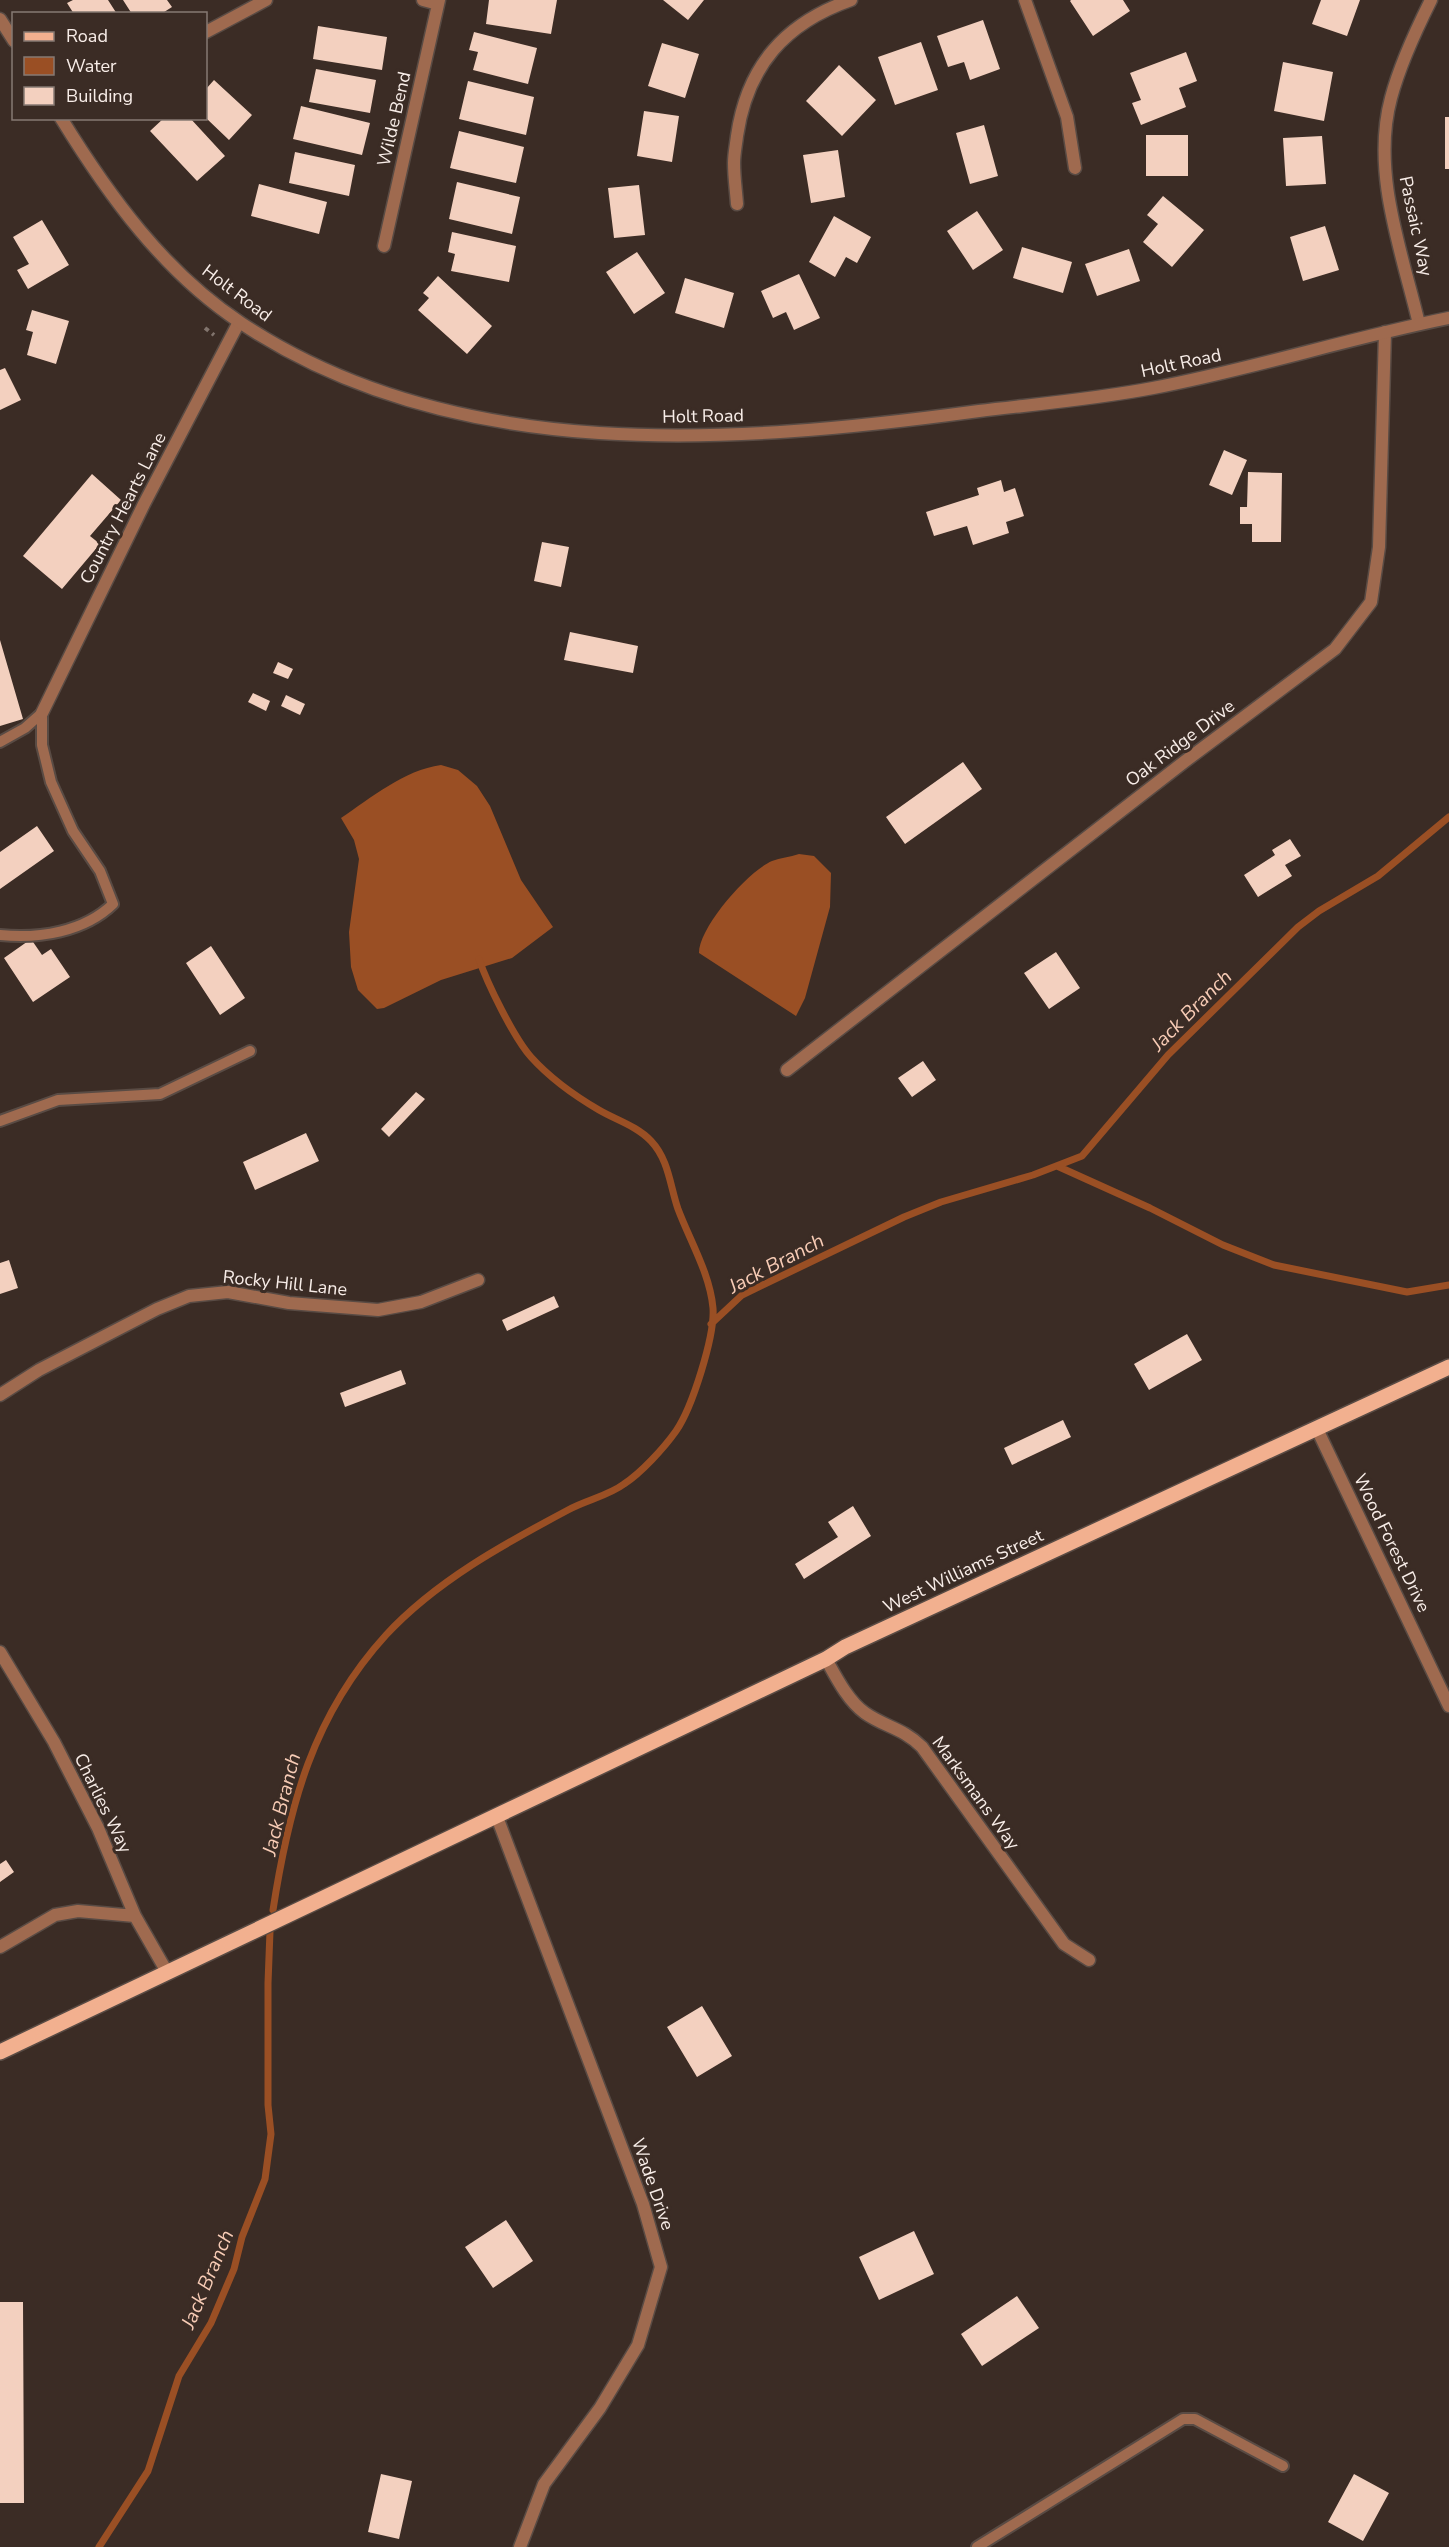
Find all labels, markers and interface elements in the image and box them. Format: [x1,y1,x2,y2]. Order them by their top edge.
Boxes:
legend [12,12,207,120]
text: Road [66,24,108,48]
text: Water [66,54,117,78]
street label: Wilde Bend [371,69,417,169]
text: Building [66,84,133,108]
street label: Passaic Way [1394,174,1438,279]
street label: Holt Road [197,259,277,327]
street label: Holt Road [1139,343,1223,383]
street label: Holt Road [662,403,744,429]
street label: Country Hearts Lane [74,428,172,588]
street label: Oak Ridge Drive [1120,694,1240,792]
water label: Jack Branch [1144,964,1238,1058]
water label: Jack Branch [723,1227,829,1300]
street label: Rocky Hill Lane [222,1265,348,1301]
street label: Wood Forest Drive [1348,1470,1436,1616]
street label: West Williams Street [879,1523,1048,1619]
street label: Marksmans Way [927,1731,1026,1855]
street label: Charlies Way [69,1749,138,1858]
water label: Jack Branch [255,1750,307,1859]
street label: Wade Drive [626,2135,680,2233]
water label: Jack Branch [174,2226,240,2334]

